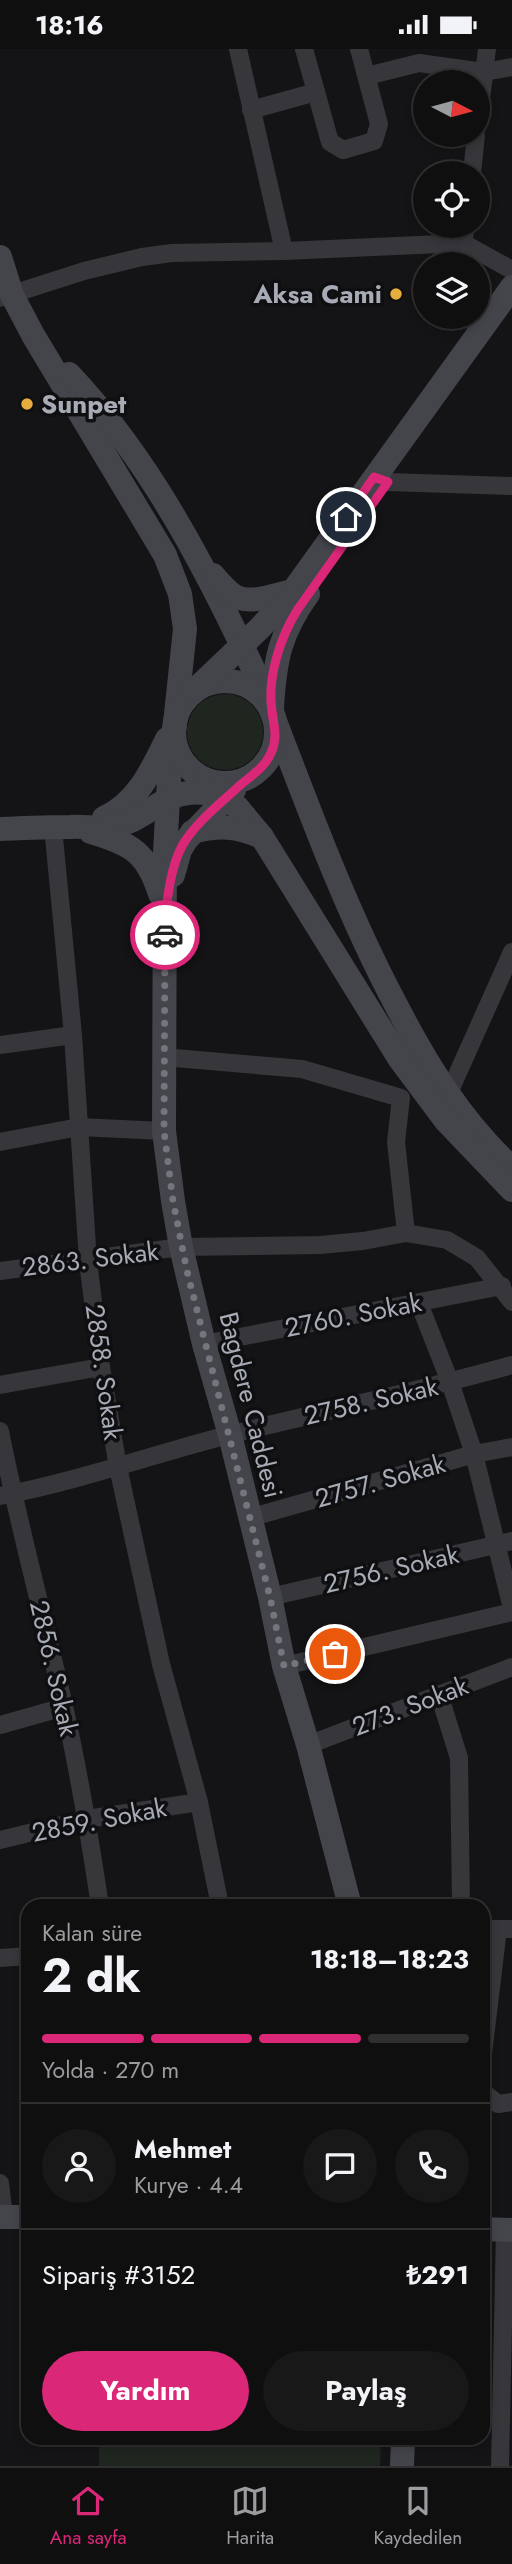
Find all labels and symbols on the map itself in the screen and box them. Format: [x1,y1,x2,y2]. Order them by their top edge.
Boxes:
north arrow [413,70,490,147]
place label: Aksa Cami [252,275,382,313]
marker: Aksa Cami [388,286,404,302]
place label: Sunpet [41,385,127,423]
marker: Sunpet [19,396,35,412]
pin [316,487,376,547]
courier [130,900,200,970]
street label: 2863. Sokak [20,1232,161,1286]
street label: 2760. Sokak [281,1283,425,1347]
street label: 2858. Sokak [76,1302,132,1443]
street label: Bagdere Caddesi [210,1308,292,1502]
street label: 2758. Sokak [300,1367,442,1435]
street label: 2757. Sokak [311,1444,450,1518]
street label: 2756. Sokak [320,1535,463,1603]
street label: 2856. Sokak [20,1596,88,1740]
pin [305,1624,365,1684]
street label: 273. Sokak [346,1666,474,1746]
street label: 2859. Sokak [29,1788,170,1852]

